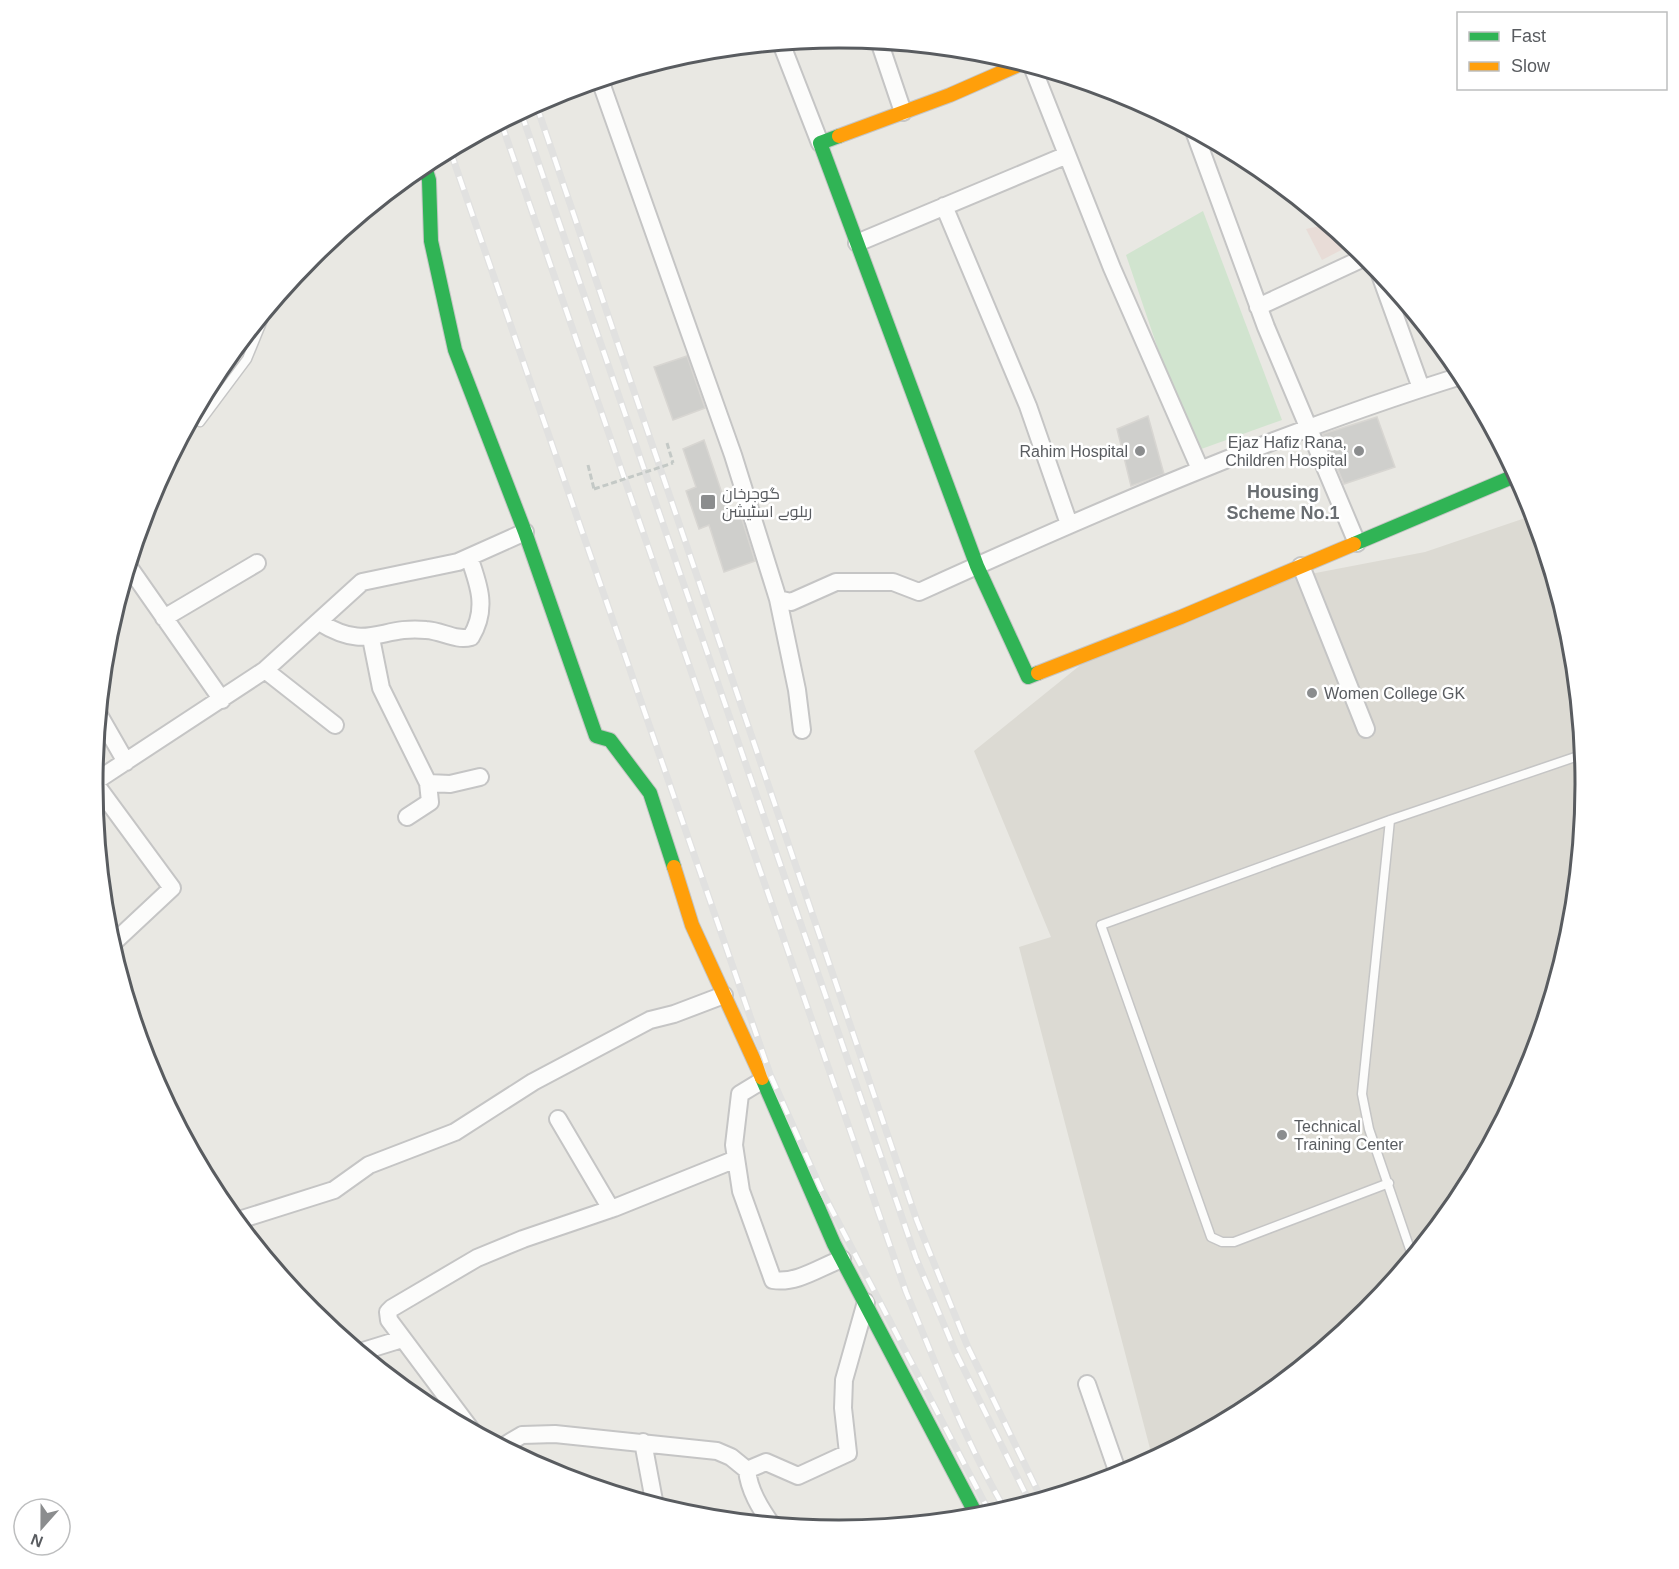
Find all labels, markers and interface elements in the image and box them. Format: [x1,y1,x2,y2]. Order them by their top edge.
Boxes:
legend [1457,12,1667,90]
text: Fast [1511,26,1546,46]
text: Slow [1511,56,1551,76]
place label: Ejaz Hafiz Rana, Children Hospital [1225,434,1347,469]
place label: Rahim Hospital [1020,443,1128,460]
marker: Rahim Hospital [1133,444,1147,458]
marker: Ejaz Hafiz Rana, Children Hospital [1352,444,1366,458]
district label: Housing Scheme No.1 [1226,482,1340,523]
place label: گوجرخان ریلوے اسٹیشن [722,485,812,522]
marker: گوجرخان ریلوے اسٹیشن [699,493,717,511]
place label: Women College GK [1324,685,1465,702]
marker: Women College GK [1305,686,1319,700]
place label: Technical Training Center [1294,1118,1404,1153]
marker: Technical Training Center [1275,1128,1289,1142]
north arrow [12,1497,72,1557]
text: N [28,1531,45,1551]

